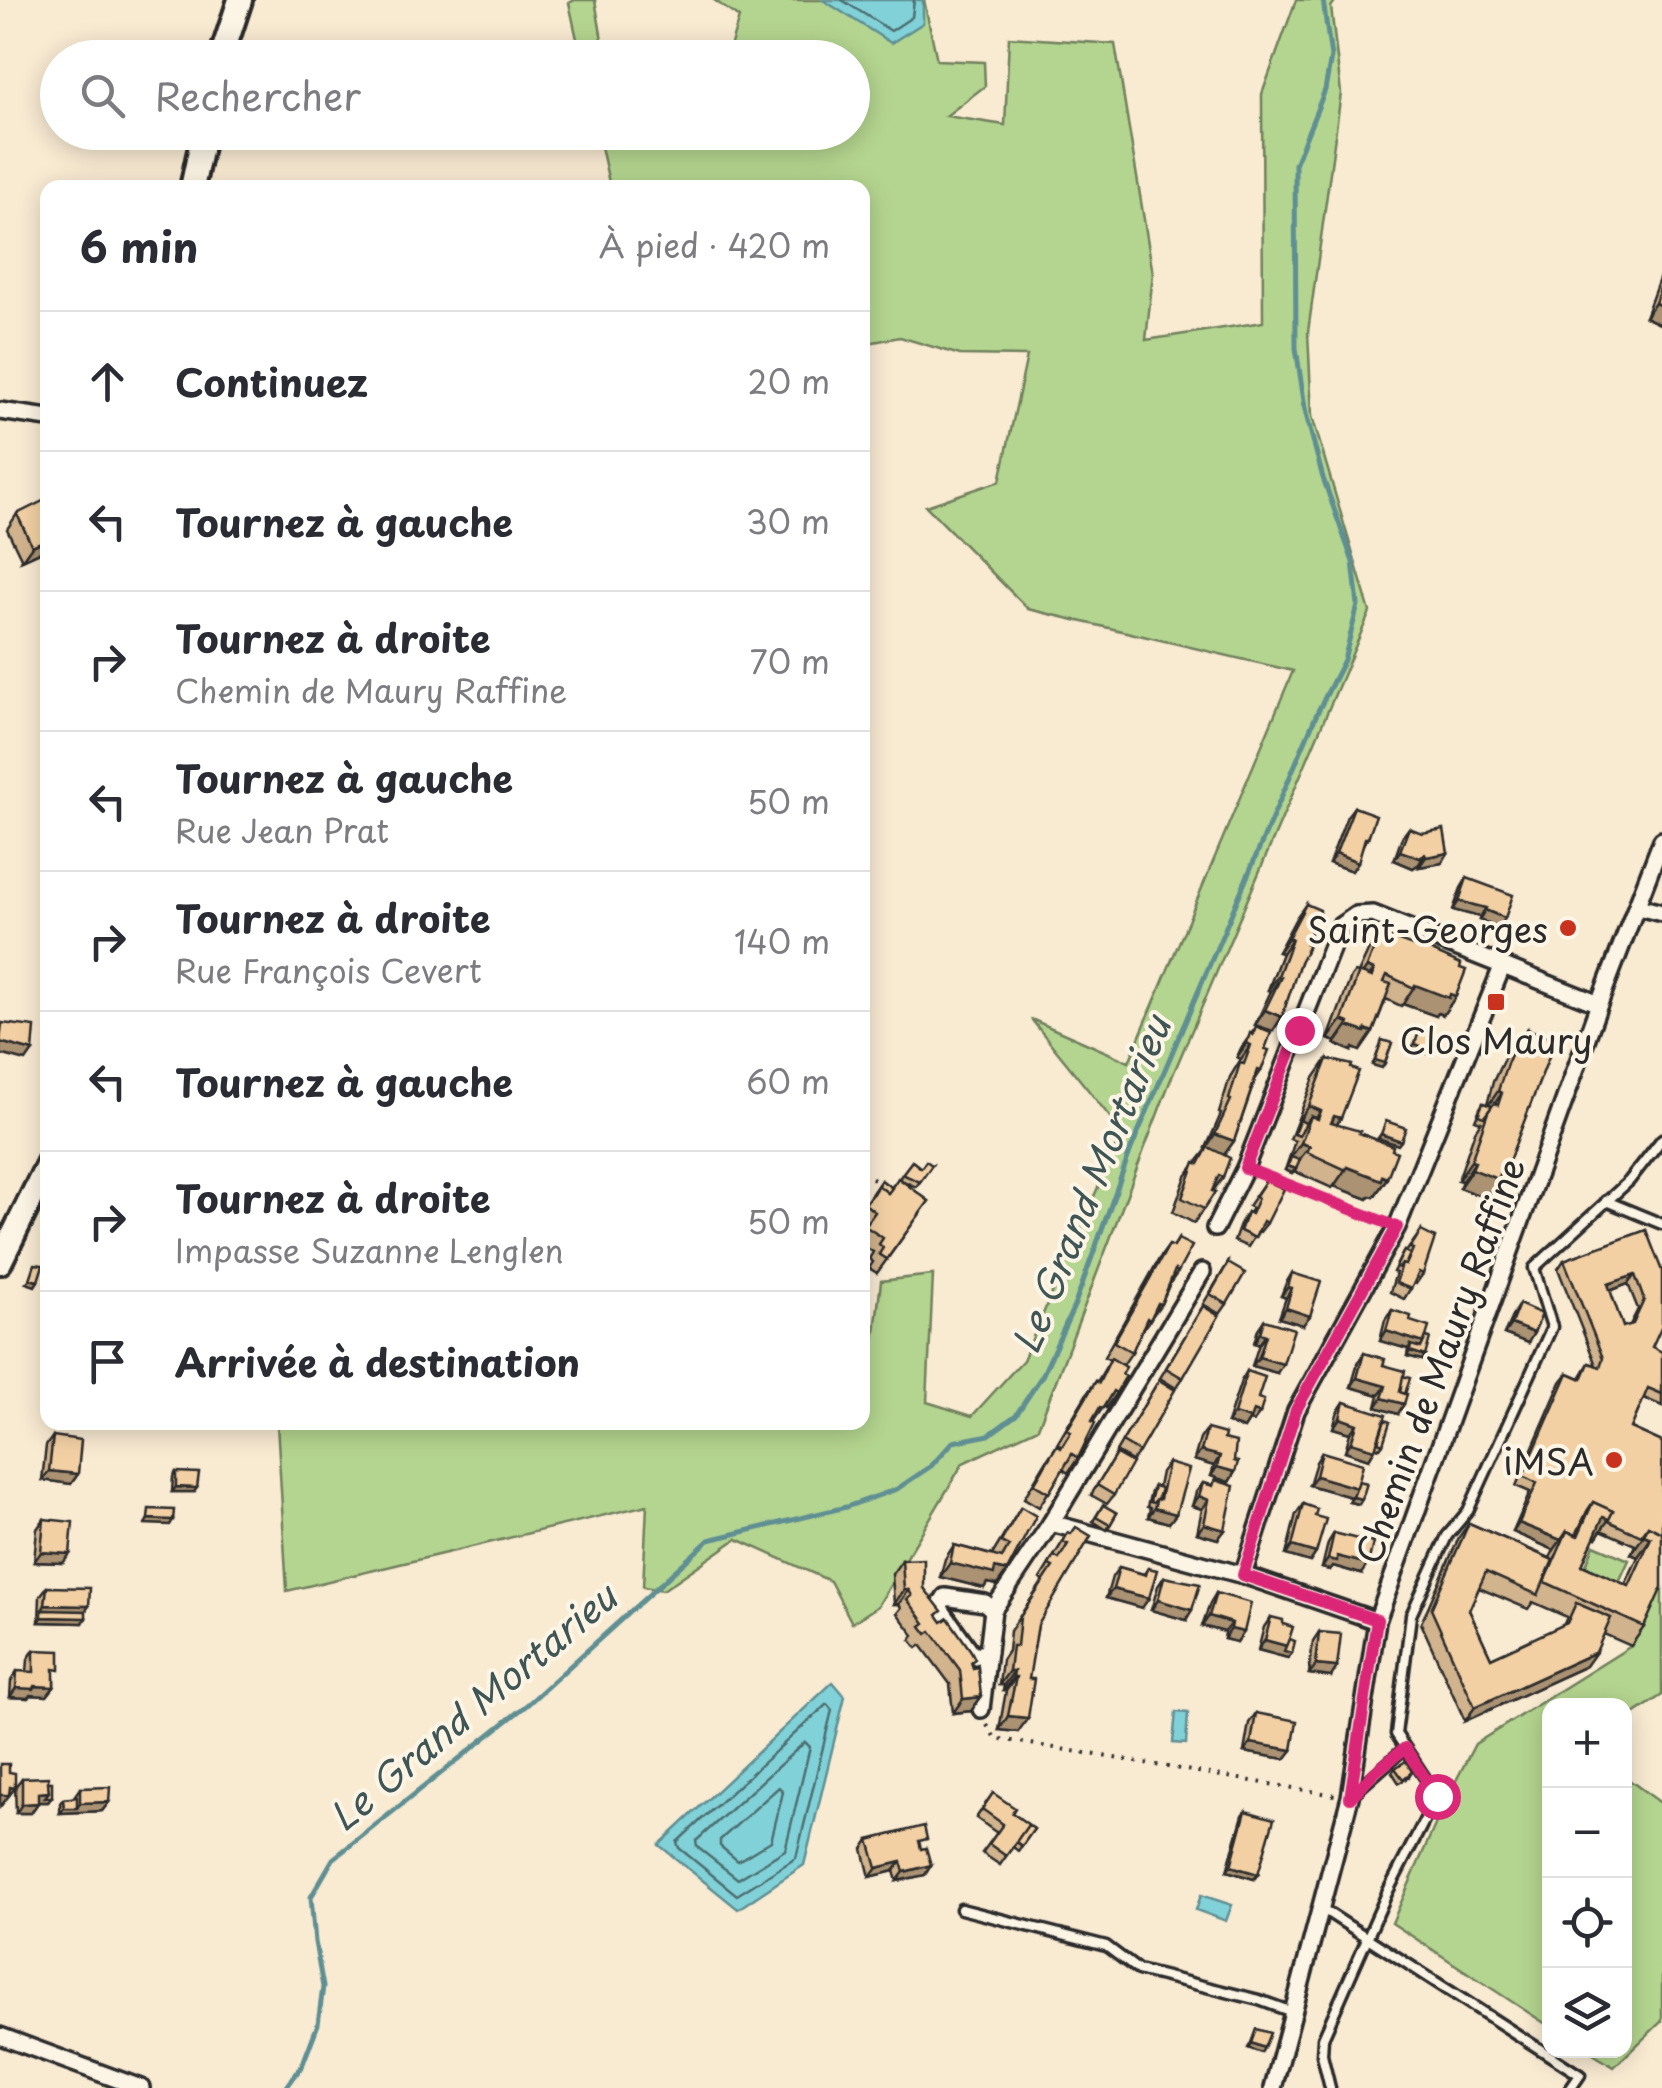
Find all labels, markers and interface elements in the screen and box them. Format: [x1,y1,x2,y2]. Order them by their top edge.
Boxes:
search box [40,40,870,150]
text: Rechercher [155,67,361,124]
icon: search [75,68,130,123]
text: 6 min [80,214,199,277]
text: À pied · 420 m [599,221,830,269]
text: Continuez [175,353,368,410]
icon: ahead [80,354,135,409]
text: 20 m [748,357,830,405]
text: Tournez à gauche [175,493,513,550]
icon: left [80,494,135,549]
text: 30 m [746,497,830,545]
text: Tournez à droite [175,609,491,666]
icon: right [80,634,135,689]
text: 70 m [750,637,830,685]
text: Chemin de Maury Raffine [175,666,567,714]
text: Tournez à gauche [175,749,513,806]
icon: left [80,774,135,829]
text: 50 m [747,777,830,825]
text: Rue Jean Prat [175,806,389,854]
text: Tournez à droite [175,889,491,946]
place label: Saint-Georges [1307,902,1548,955]
icon: right [80,914,135,969]
text: 140 m [734,917,830,965]
marker: Saint-Georges [1557,917,1579,939]
text: Rue François Cevert [175,946,482,994]
marker: Clos Maury [1485,991,1507,1013]
water label: Le Grand Mortarieu [996,1004,1185,1361]
route end [1277,1008,1323,1054]
place label: Clos Maury [1399,1013,1593,1066]
text: Tournez à gauche [175,1053,513,1110]
icon: left [80,1054,135,1109]
text: 60 m [746,1057,830,1105]
street label: Chemin de Maury Raffine [1341,1149,1537,1571]
text: Tournez à droite [175,1169,491,1226]
icon: right [80,1194,135,1249]
text: 50 m [747,1197,830,1245]
text: Impasse Suzanne Lenglen [175,1226,564,1274]
text: Arrivée à destination [175,1333,580,1390]
icon: arrive [80,1334,135,1389]
place label: iMSA [1503,1434,1594,1487]
marker: iMSA [1603,1449,1625,1471]
water label: Le Grand Mortarieu [316,1567,630,1843]
map controls [1542,1698,1632,2058]
button: + [1542,1698,1632,1788]
route start [1415,1774,1461,1820]
button: − [1542,1788,1632,1878]
button: locate [1542,1878,1632,1968]
button: layers [1542,1968,1632,2058]

